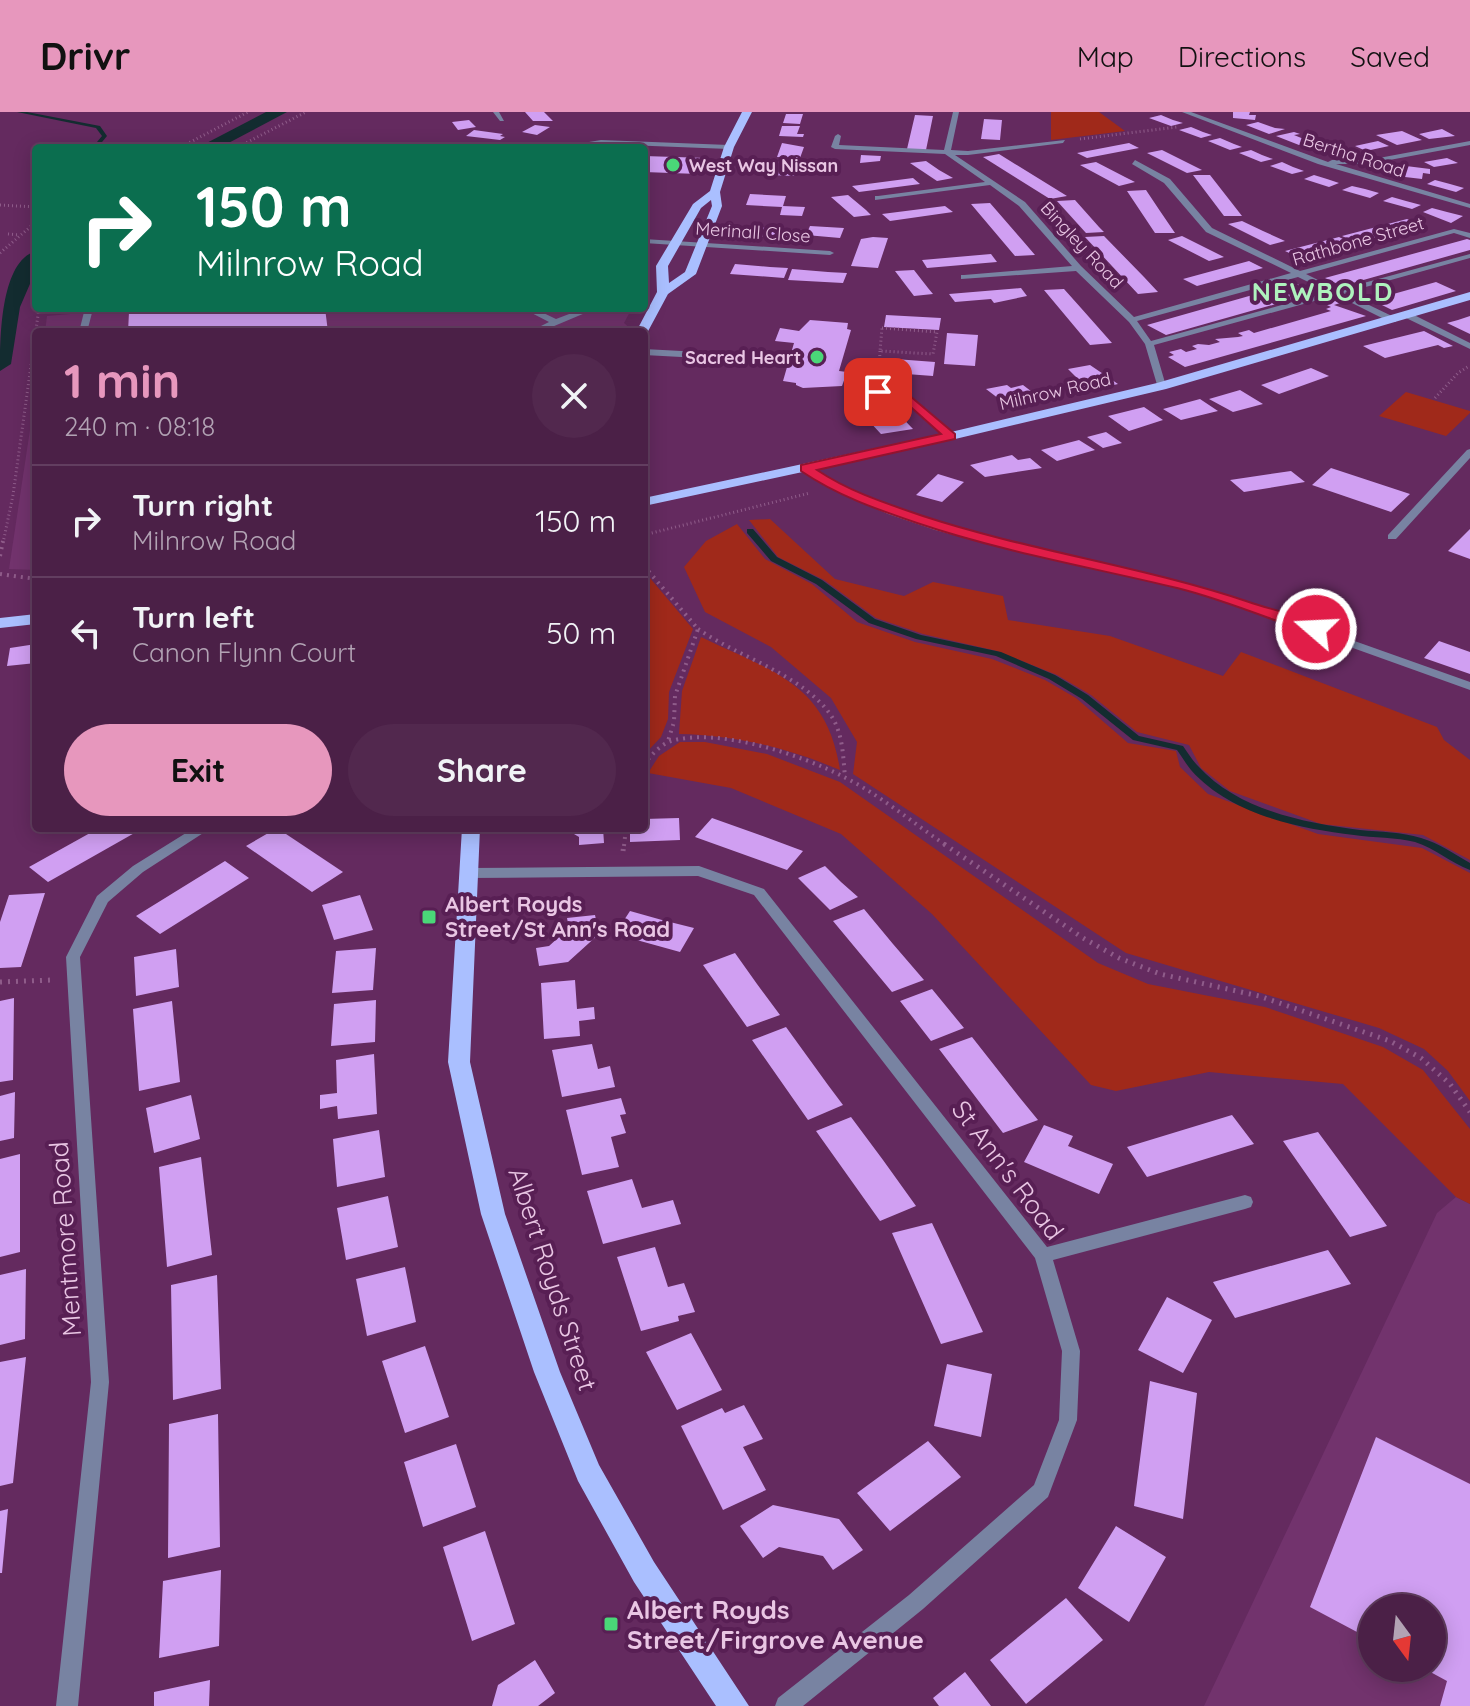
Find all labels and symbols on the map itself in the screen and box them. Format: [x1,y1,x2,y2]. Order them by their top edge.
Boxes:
street label: Bertha Road [1300,128,1408,182]
place label: West Way Nissan [689,154,838,177]
marker: West Way Nissan [664,156,682,174]
street label: Bingley Road [1036,197,1128,293]
street label: Rathbone Street [1290,211,1426,271]
street label: Merinall Close [695,216,811,248]
district label: NEWBOLD [1252,275,1394,308]
place label: Sacred Heart [685,346,801,369]
marker: Sacred Heart [808,348,826,366]
pin [844,358,912,426]
street label: Milnrow Road [997,367,1113,415]
position arrow [1274,587,1358,671]
place label: Albert Royds Street/St Ann's Road [445,890,670,943]
marker: Albert Royds Street/St Ann's Road [420,908,438,926]
street label: St Ann's Road [945,1094,1071,1246]
street label: Mentmore Road [42,1140,88,1338]
street label: Albert Royds Street [501,1163,605,1395]
place label: Albert Royds Street/Firgrove Avenue [627,1593,924,1656]
north arrow [1358,1594,1446,1682]
marker: Albert Royds Street/Firgrove Avenue [602,1615,620,1633]

